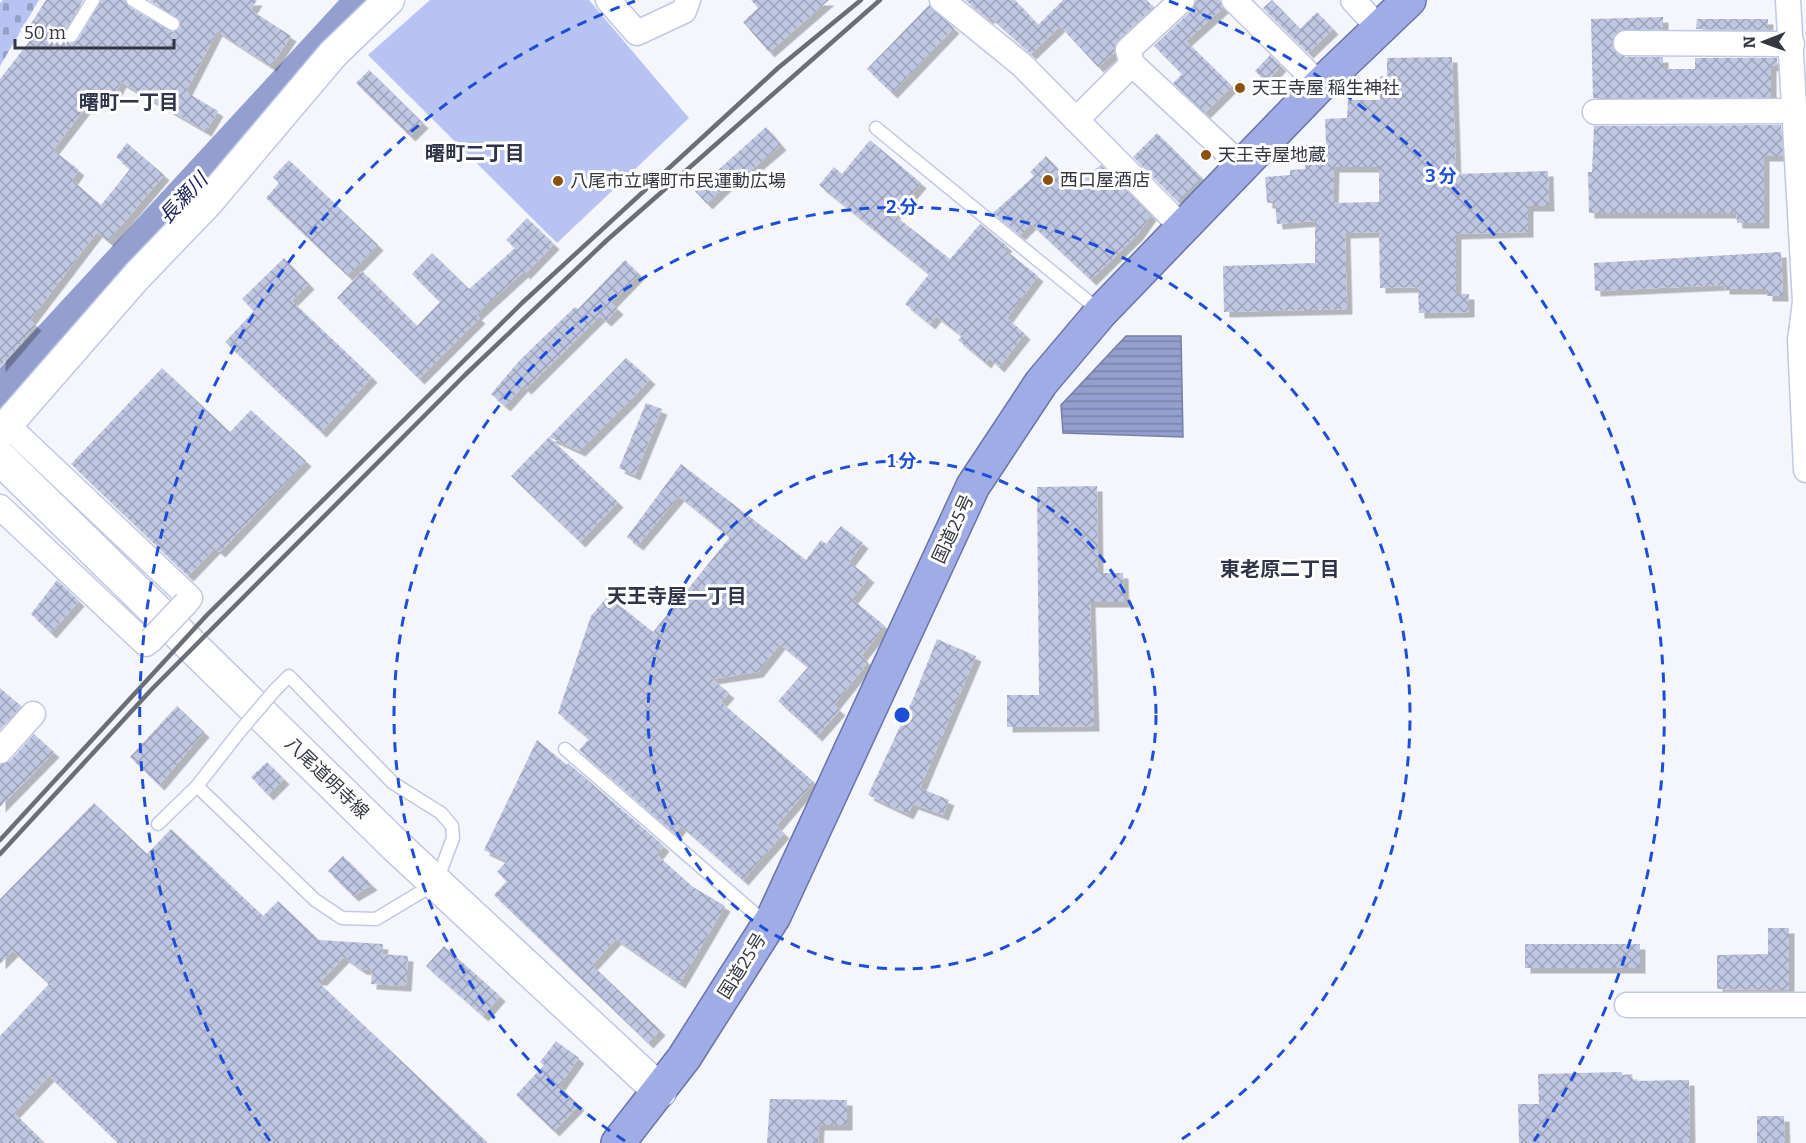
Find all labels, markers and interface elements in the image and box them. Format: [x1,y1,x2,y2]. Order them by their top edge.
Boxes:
scale bar [15,12,174,50]
north arrow [1734,12,1794,72]
text: 50 m [24,22,66,44]
text: N [1740,36,1759,49]
place label: 天王寺屋 稲生神社 [1252,77,1400,99]
marker: 天王寺屋 稲生神社 [1233,81,1247,95]
district label: 曙町一丁目 [79,90,179,114]
district label: 曙町二丁目 [425,141,525,165]
place label: 天王寺屋地蔵 [1218,144,1326,166]
marker: 天王寺屋地蔵 [1199,148,1213,162]
text: 3 分 [1425,165,1457,187]
water label: 長瀬川 [154,166,214,228]
place label: 西口屋酒店 [1060,169,1150,191]
place label: 八尾市立曙町市民運動広場 [570,170,786,192]
marker: 西口屋酒店 [1041,173,1055,187]
marker: 八尾市立曙町市民運動広場 [551,174,565,188]
text: 2 分 [886,196,918,218]
text: 1 分 [887,450,917,472]
street label: 国道25号 [928,491,978,567]
district label: 東老原二丁目 [1220,557,1340,581]
district label: 天王寺屋一丁目 [607,584,747,608]
centre of rings [892,705,912,725]
street label: 八尾道明寺線 [281,733,373,823]
street label: 国道25号 [713,929,771,1003]

